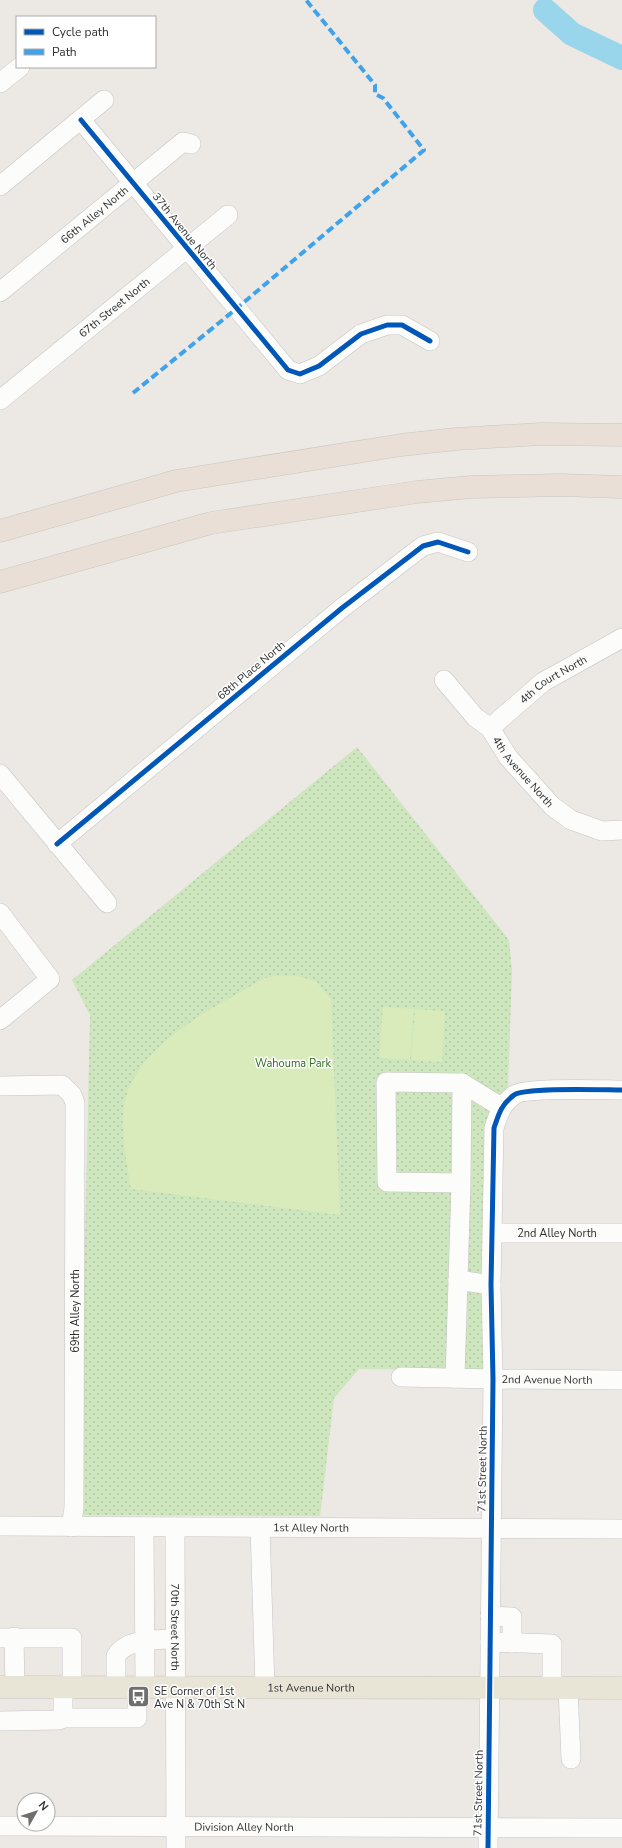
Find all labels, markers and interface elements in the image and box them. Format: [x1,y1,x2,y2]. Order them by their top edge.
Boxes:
legend [16,16,156,68]
text: Cycle path [52,24,109,40]
text: Path [52,44,77,60]
street label: 66th Alley North [58,183,132,247]
street label: 37th Avenue North [149,190,220,273]
street label: 67th Street North [76,274,153,341]
street label: 68th Place North [214,638,288,703]
street label: 4th Court North [516,652,590,707]
street label: 4th Avenue North [489,734,557,811]
park label: Wahouma Park [255,1056,331,1071]
street label: 2nd Alley North [517,1226,597,1241]
street label: 69th Alley North [68,1269,83,1353]
street label: 2nd Avenue North [501,1372,593,1388]
street label: 71st Street North [474,1426,491,1512]
street label: 1st Alley North [273,1520,349,1536]
street label: 70th Street North [167,1583,182,1671]
street label: 1st Avenue North [267,1680,355,1696]
bus stop icon: SE Corner of 1st Ave N & 70th St N [125,1684,151,1710]
place label: SE Corner of 1st Ave N & 70th St N [154,1684,245,1712]
street label: 71st Street North [470,1750,487,1836]
north arrow [16,1792,56,1832]
text: N [35,1798,52,1814]
street label: Division Alley North [194,1820,294,1835]

